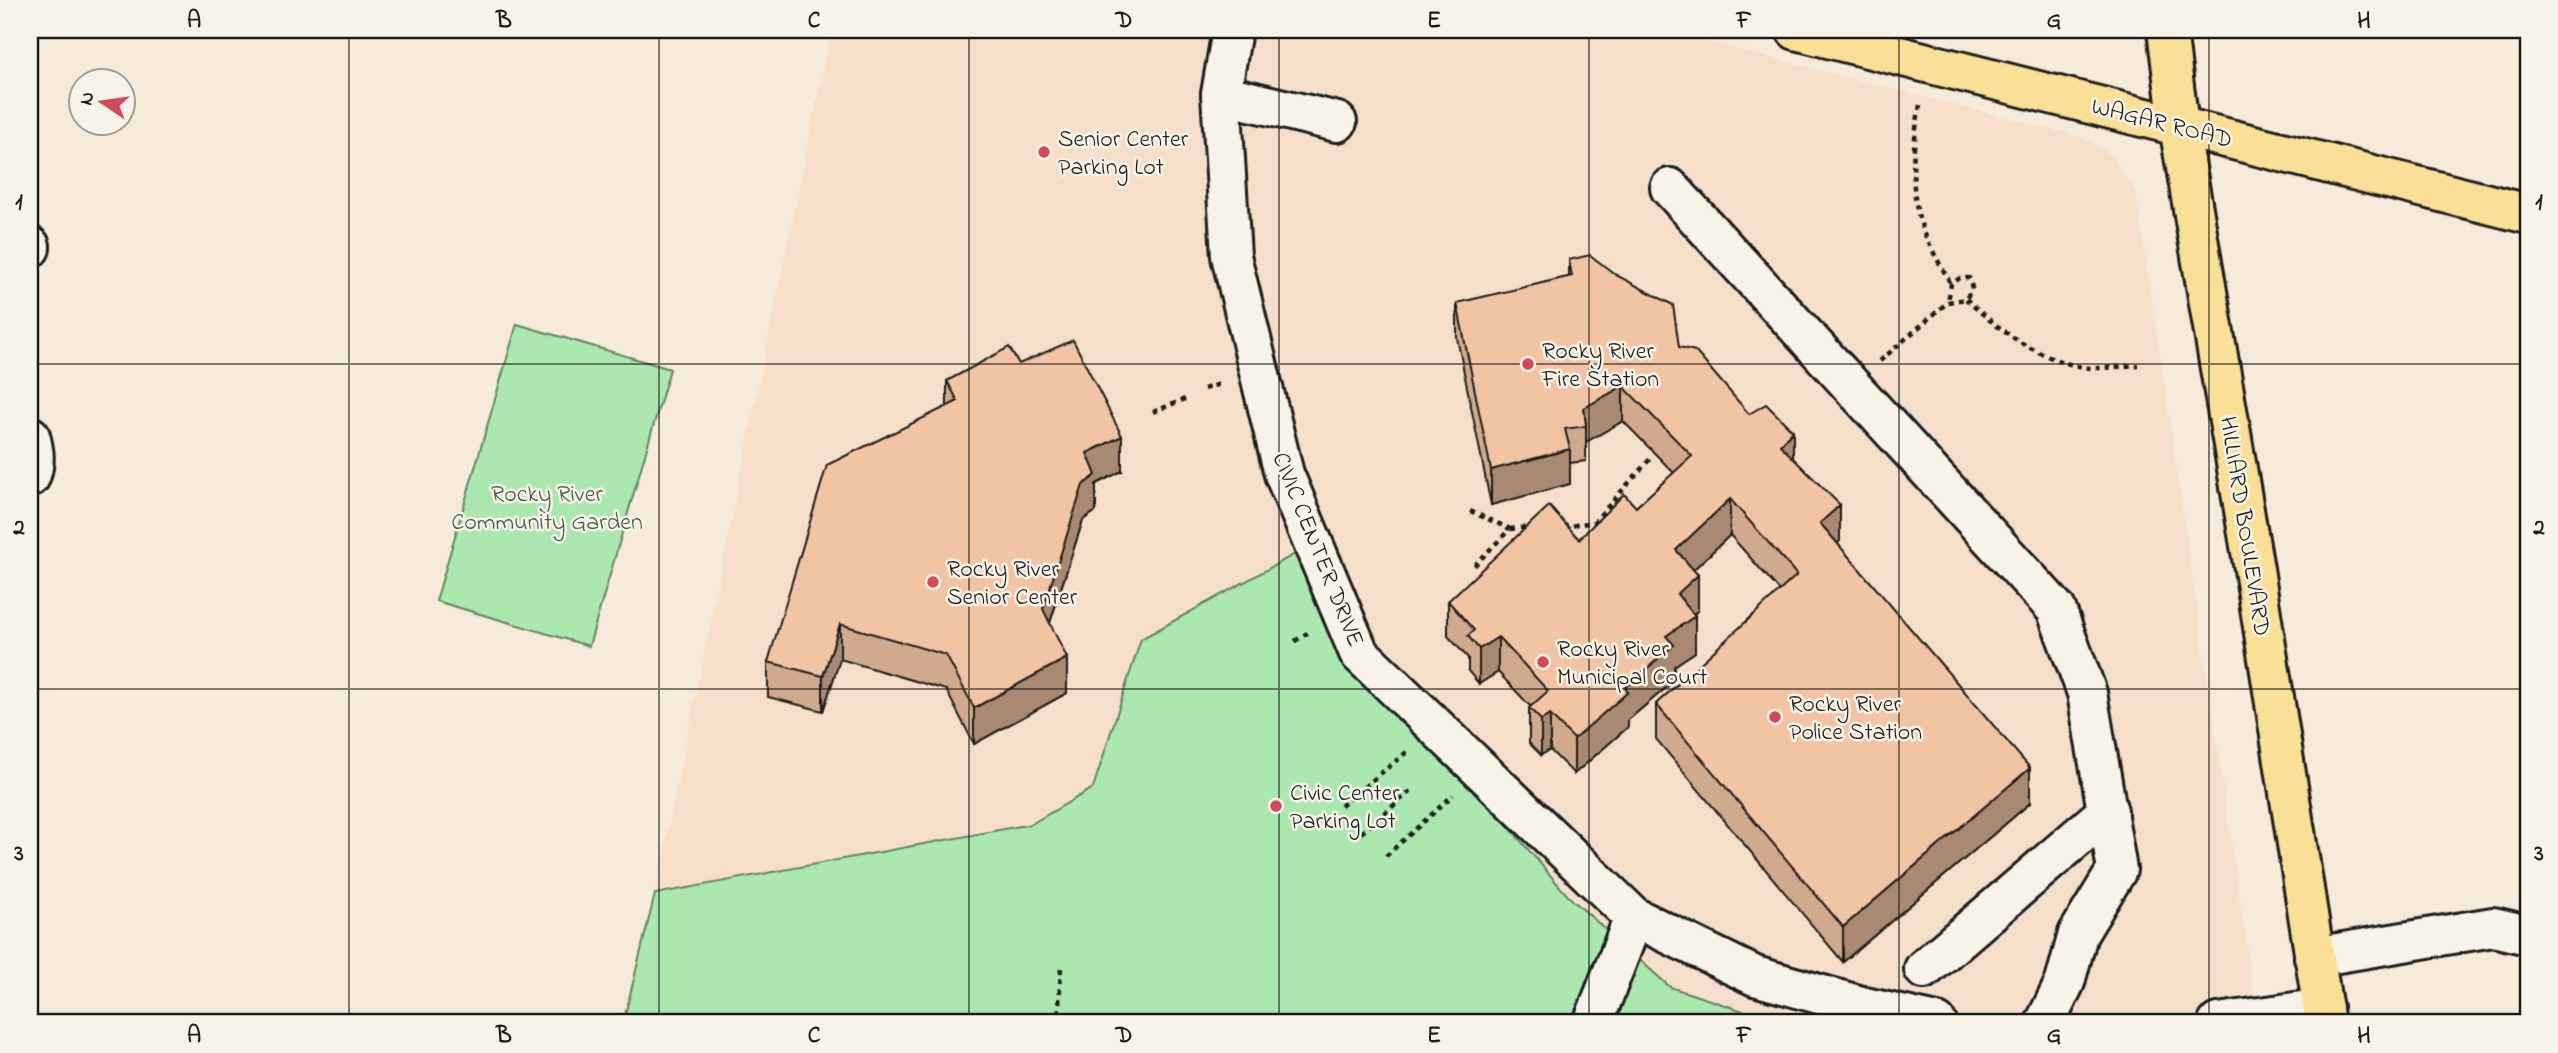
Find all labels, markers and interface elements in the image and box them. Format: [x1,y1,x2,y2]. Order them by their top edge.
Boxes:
text: A [187,5,201,38]
text: B [495,5,512,38]
text: C [808,5,821,38]
text: D [1115,5,1132,38]
text: E [1427,5,1441,38]
text: F [1736,5,1752,38]
text: G [2047,5,2061,38]
text: H [2357,5,2371,38]
north arrow [66,66,136,136]
text: N [73,89,103,108]
street label: WAGAR ROAD [2087,90,2236,159]
place label: Senior Center Parking Lot [1058,123,1189,186]
marker: Senior Center Parking Lot [1036,144,1052,160]
text: 1 [15,187,23,220]
text: 1 [2535,187,2543,220]
place label: Rocky River Fire Station [1541,335,1659,398]
marker: Rocky River Fire Station [1520,356,1536,372]
street label: HILLIARD BOULEVARD [2209,414,2278,639]
street label: CIVIC CENTER DRIVE [1262,447,1372,653]
park label: Rocky River Community Garden [451,478,643,542]
text: 2 [12,512,25,545]
text: 2 [2532,512,2545,545]
place label: Rocky River Senior Center [947,553,1078,616]
marker: Rocky River Senior Center [925,574,941,590]
place label: Rocky River Municipal Court [1557,633,1707,696]
marker: Rocky River Municipal Court [1535,654,1551,670]
place label: Rocky River Police Station [1789,688,1922,751]
marker: Rocky River Police Station [1767,709,1783,725]
place label: Civic Center Parking Lot [1290,777,1400,840]
marker: Civic Center Parking Lot [1268,798,1284,814]
text: 3 [13,838,24,871]
text: 3 [2533,838,2544,871]
text: A [187,1020,201,1053]
text: B [495,1020,512,1053]
text: C [808,1020,821,1053]
text: D [1115,1020,1132,1053]
text: E [1427,1020,1441,1053]
text: F [1736,1020,1752,1053]
text: G [2047,1020,2061,1053]
text: H [2357,1020,2371,1053]

